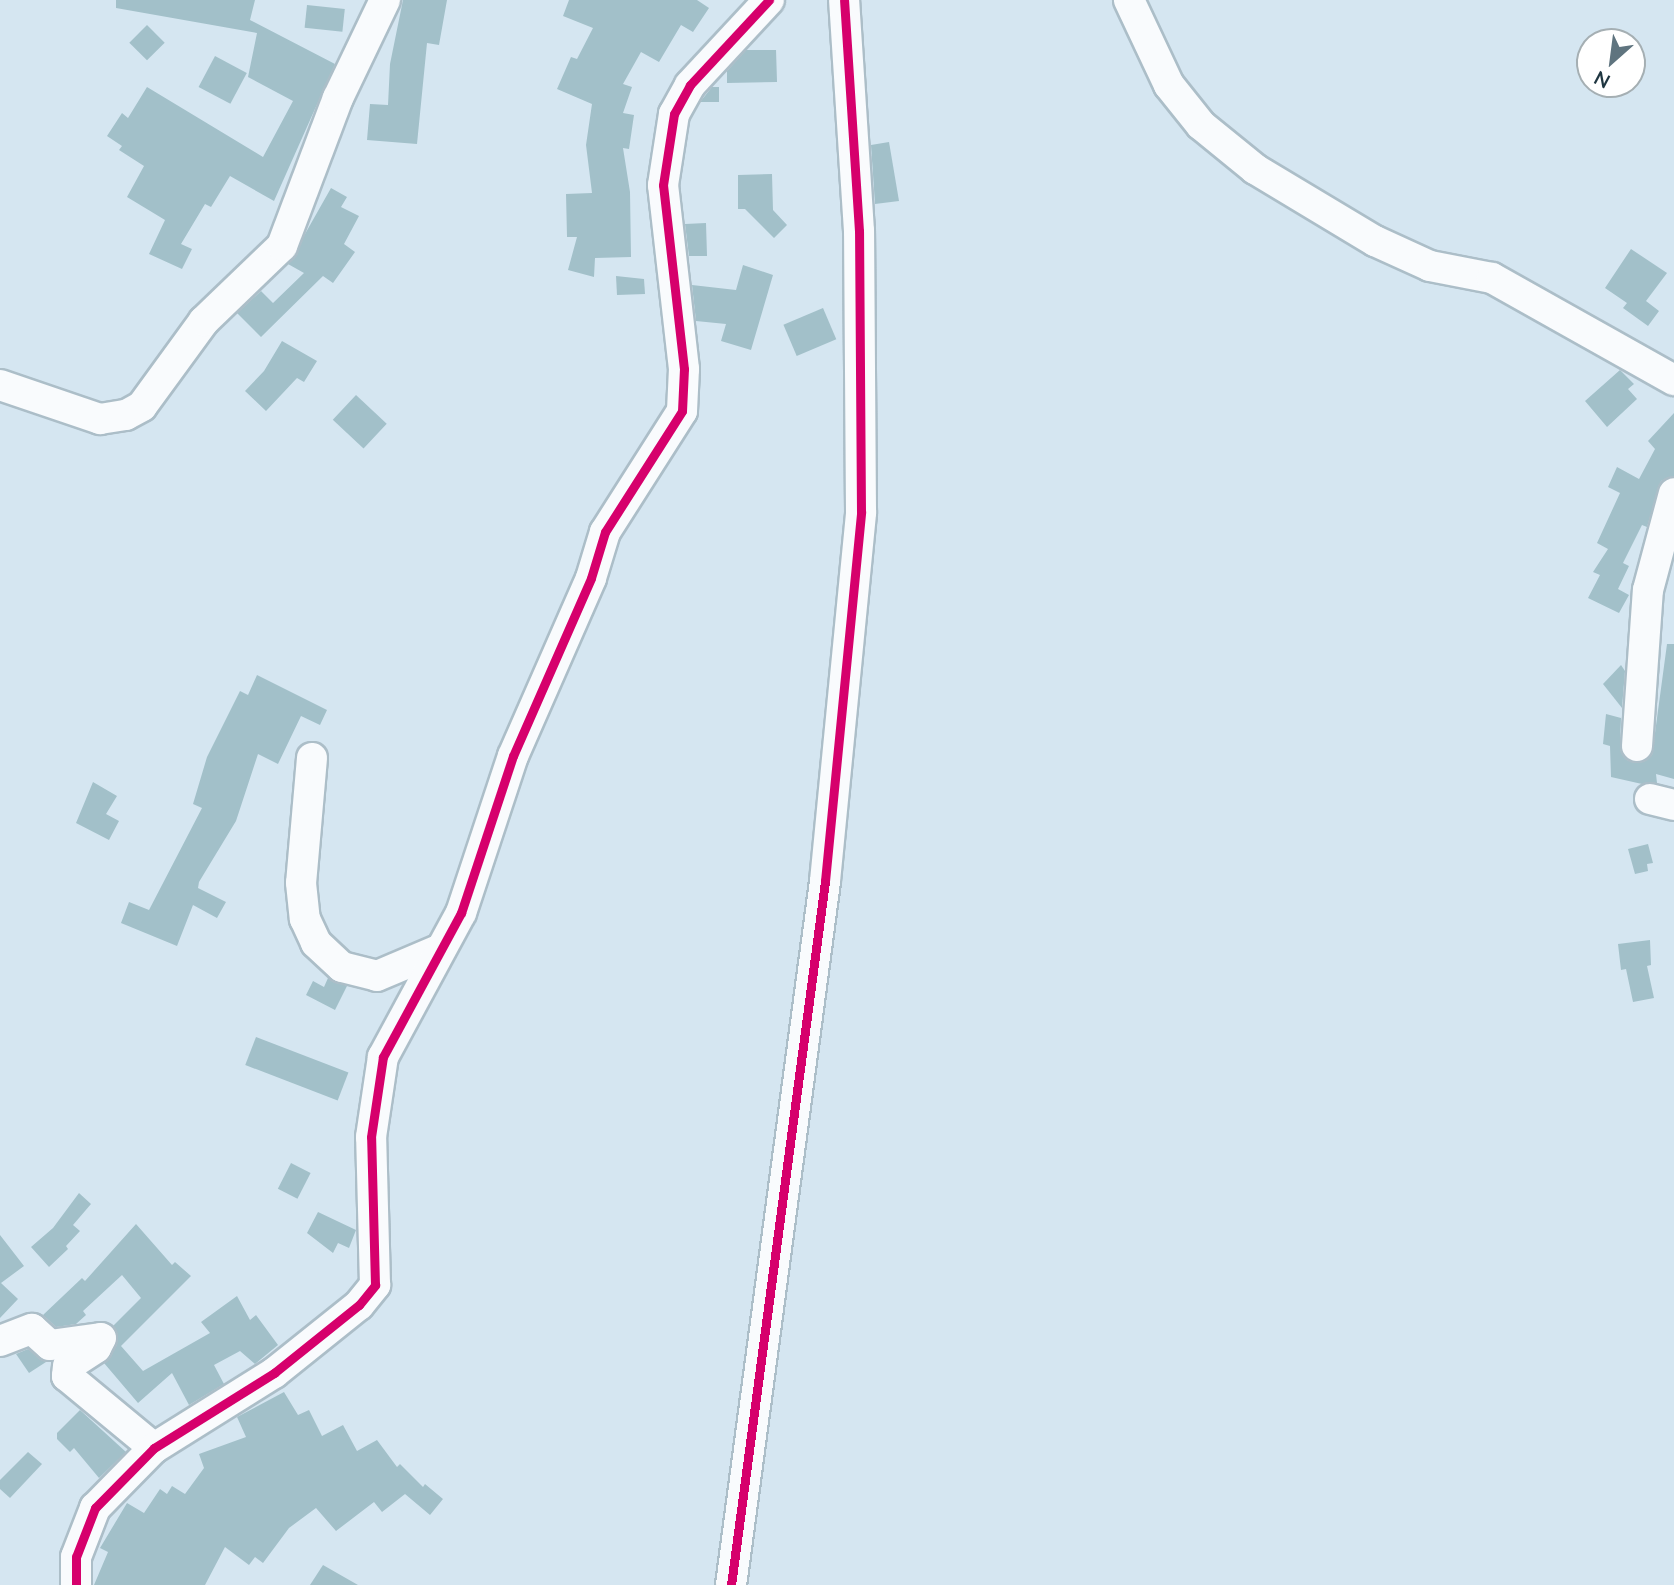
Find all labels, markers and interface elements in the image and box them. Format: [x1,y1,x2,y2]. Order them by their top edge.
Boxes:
north arrow [1576,28,1646,98]
text: N [1590,67,1614,94]

